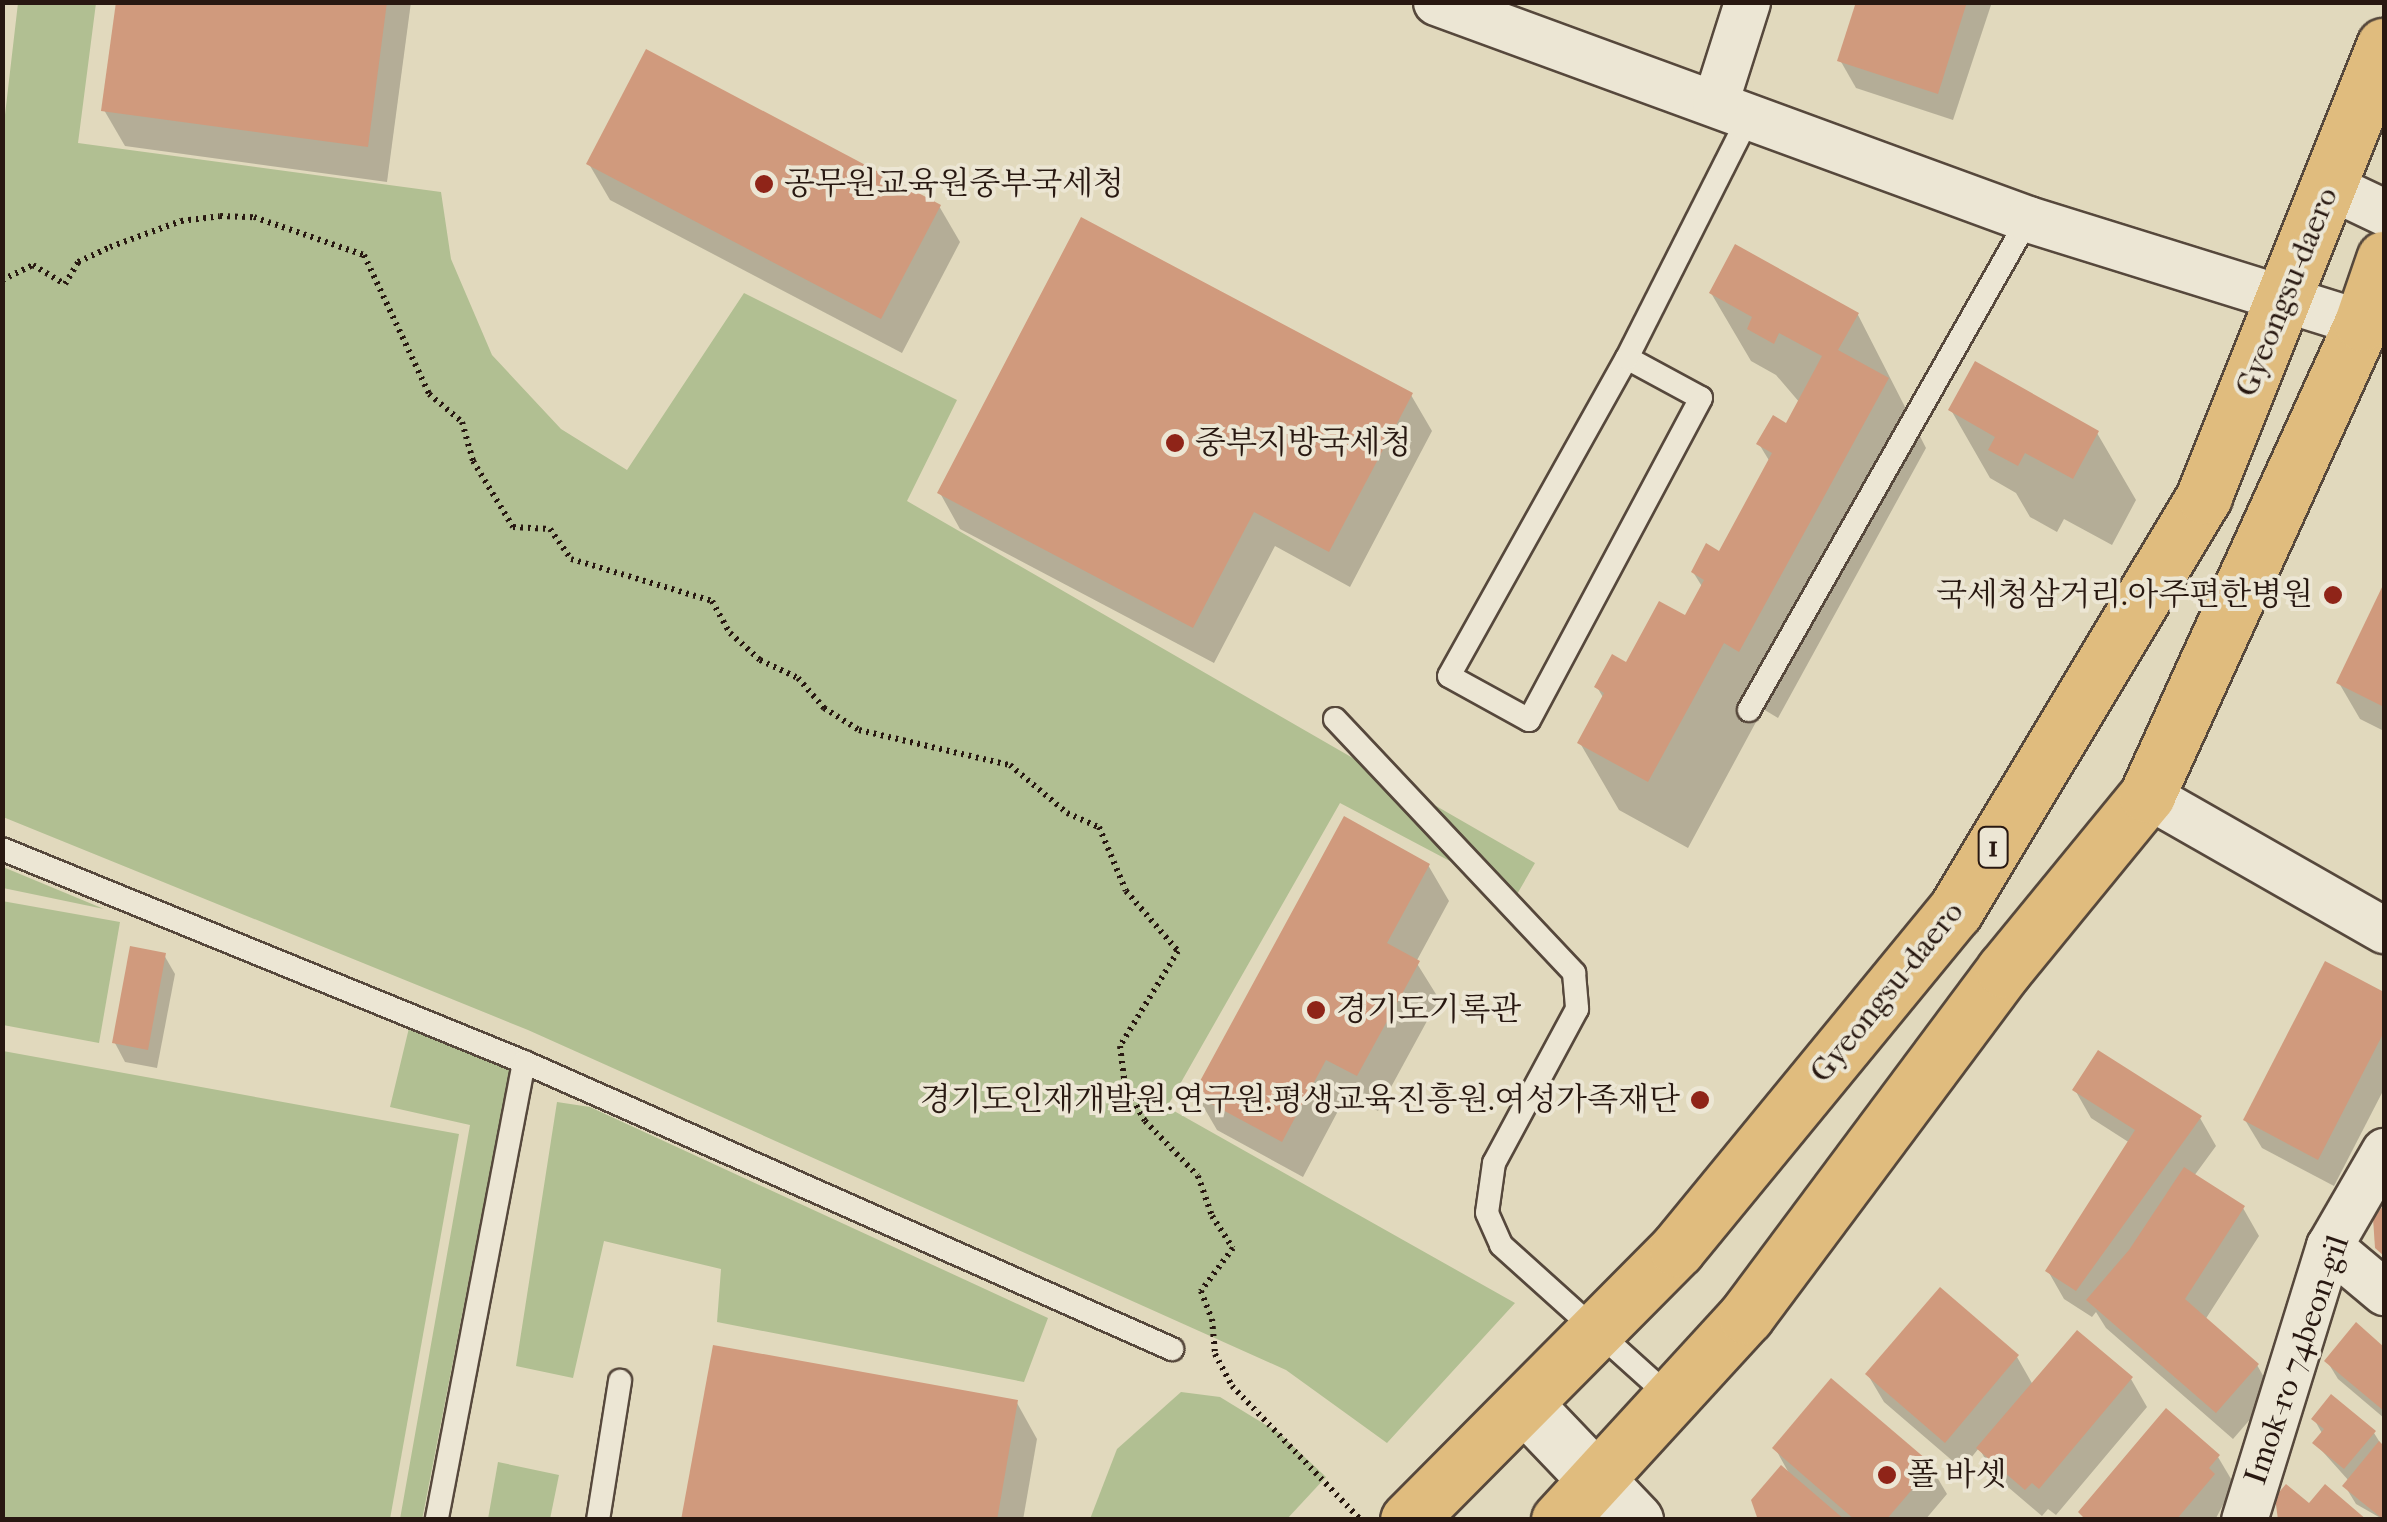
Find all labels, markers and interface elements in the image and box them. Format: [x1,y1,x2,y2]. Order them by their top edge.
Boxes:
place label: 공무원교육원중부국세청 [784,165,1124,203]
marker: 공무원교육원중부국세청 [753,173,775,195]
street label: Gyeongsu-daero [2228,182,2346,402]
place label: 중부지방국세청 [1195,424,1411,462]
marker: 중부지방국세청 [1164,432,1186,454]
place label: 국세청삼거리.아주편한병원 [1936,576,2313,614]
marker: 국세청삼거리.아주편한병원 [2322,584,2344,606]
road number: 1 [1976,822,2010,872]
street label: Gyeongsu-daero [1802,894,1972,1090]
place label: 경기도기록관 [1336,991,1521,1029]
marker: 경기도기록관 [1305,999,1327,1021]
place label: 경기도인재개발원.연구원.평생교육진흥원.여성가족재단 [920,1081,1680,1119]
marker: 경기도인재개발원.연구원.평생교육진흥원.여성가족재단 [1689,1089,1711,1111]
street label: Imok-ro 74beon-gil [2236,1230,2358,1490]
place label: 폴 바셋 [1907,1456,2007,1494]
marker: 폴 바셋 [1876,1464,1898,1486]

